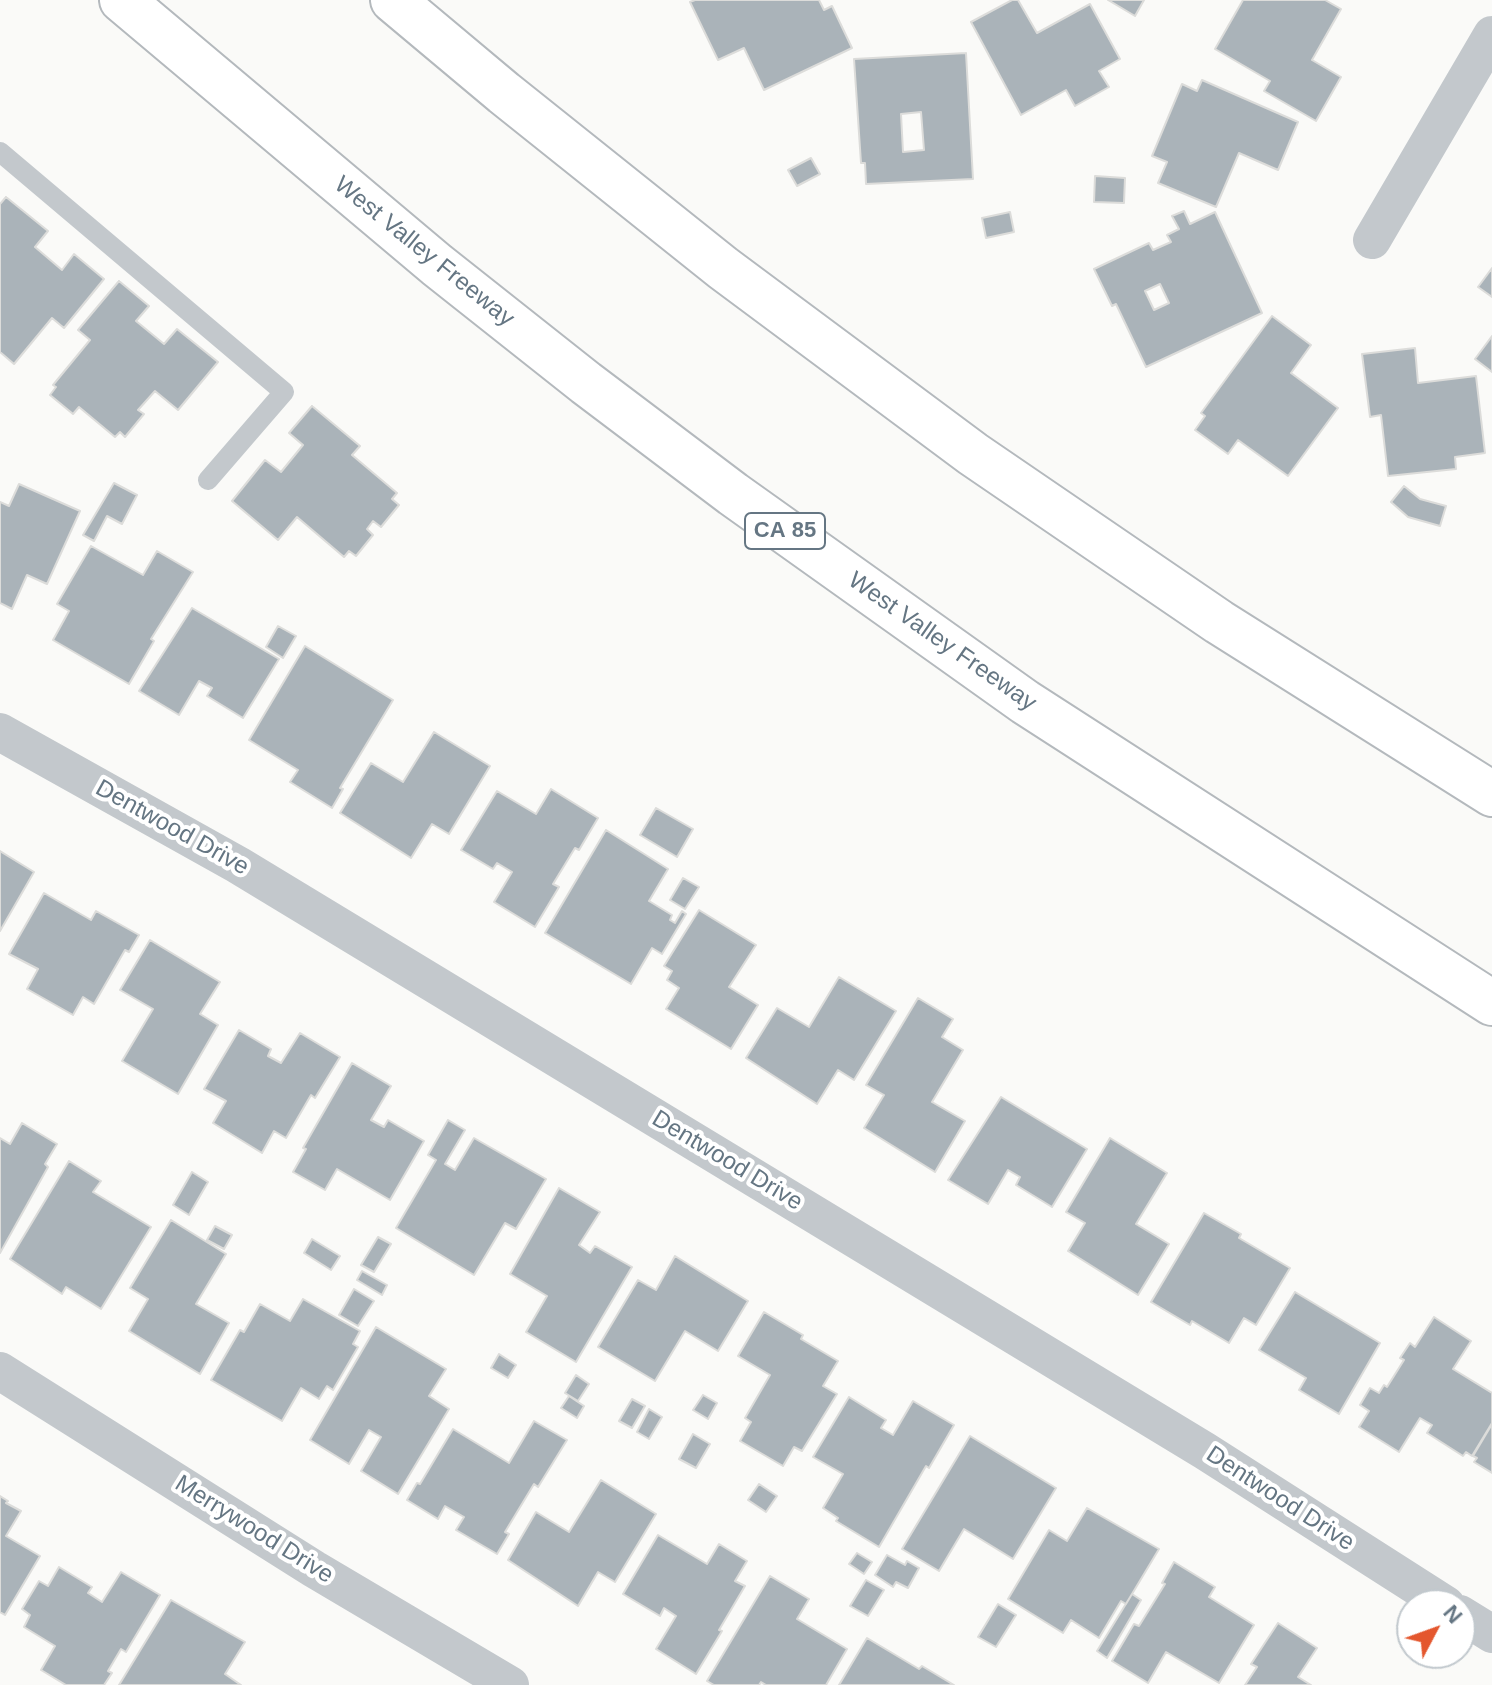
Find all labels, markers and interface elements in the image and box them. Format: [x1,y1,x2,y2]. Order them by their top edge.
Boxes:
street label: West Valley Freeway [328,171,520,333]
road number: CA 85 [745,513,825,549]
street label: West Valley Freeway [842,566,1042,718]
street label: Dentwood Drive [90,774,254,882]
street label: Dentwood Drive [646,1105,808,1217]
street label: Dentwood Drive [1201,1440,1359,1558]
street label: Merrywood Drive [169,1470,339,1590]
north arrow [1396,1589,1476,1669]
text: N [1438,1600,1468,1628]

